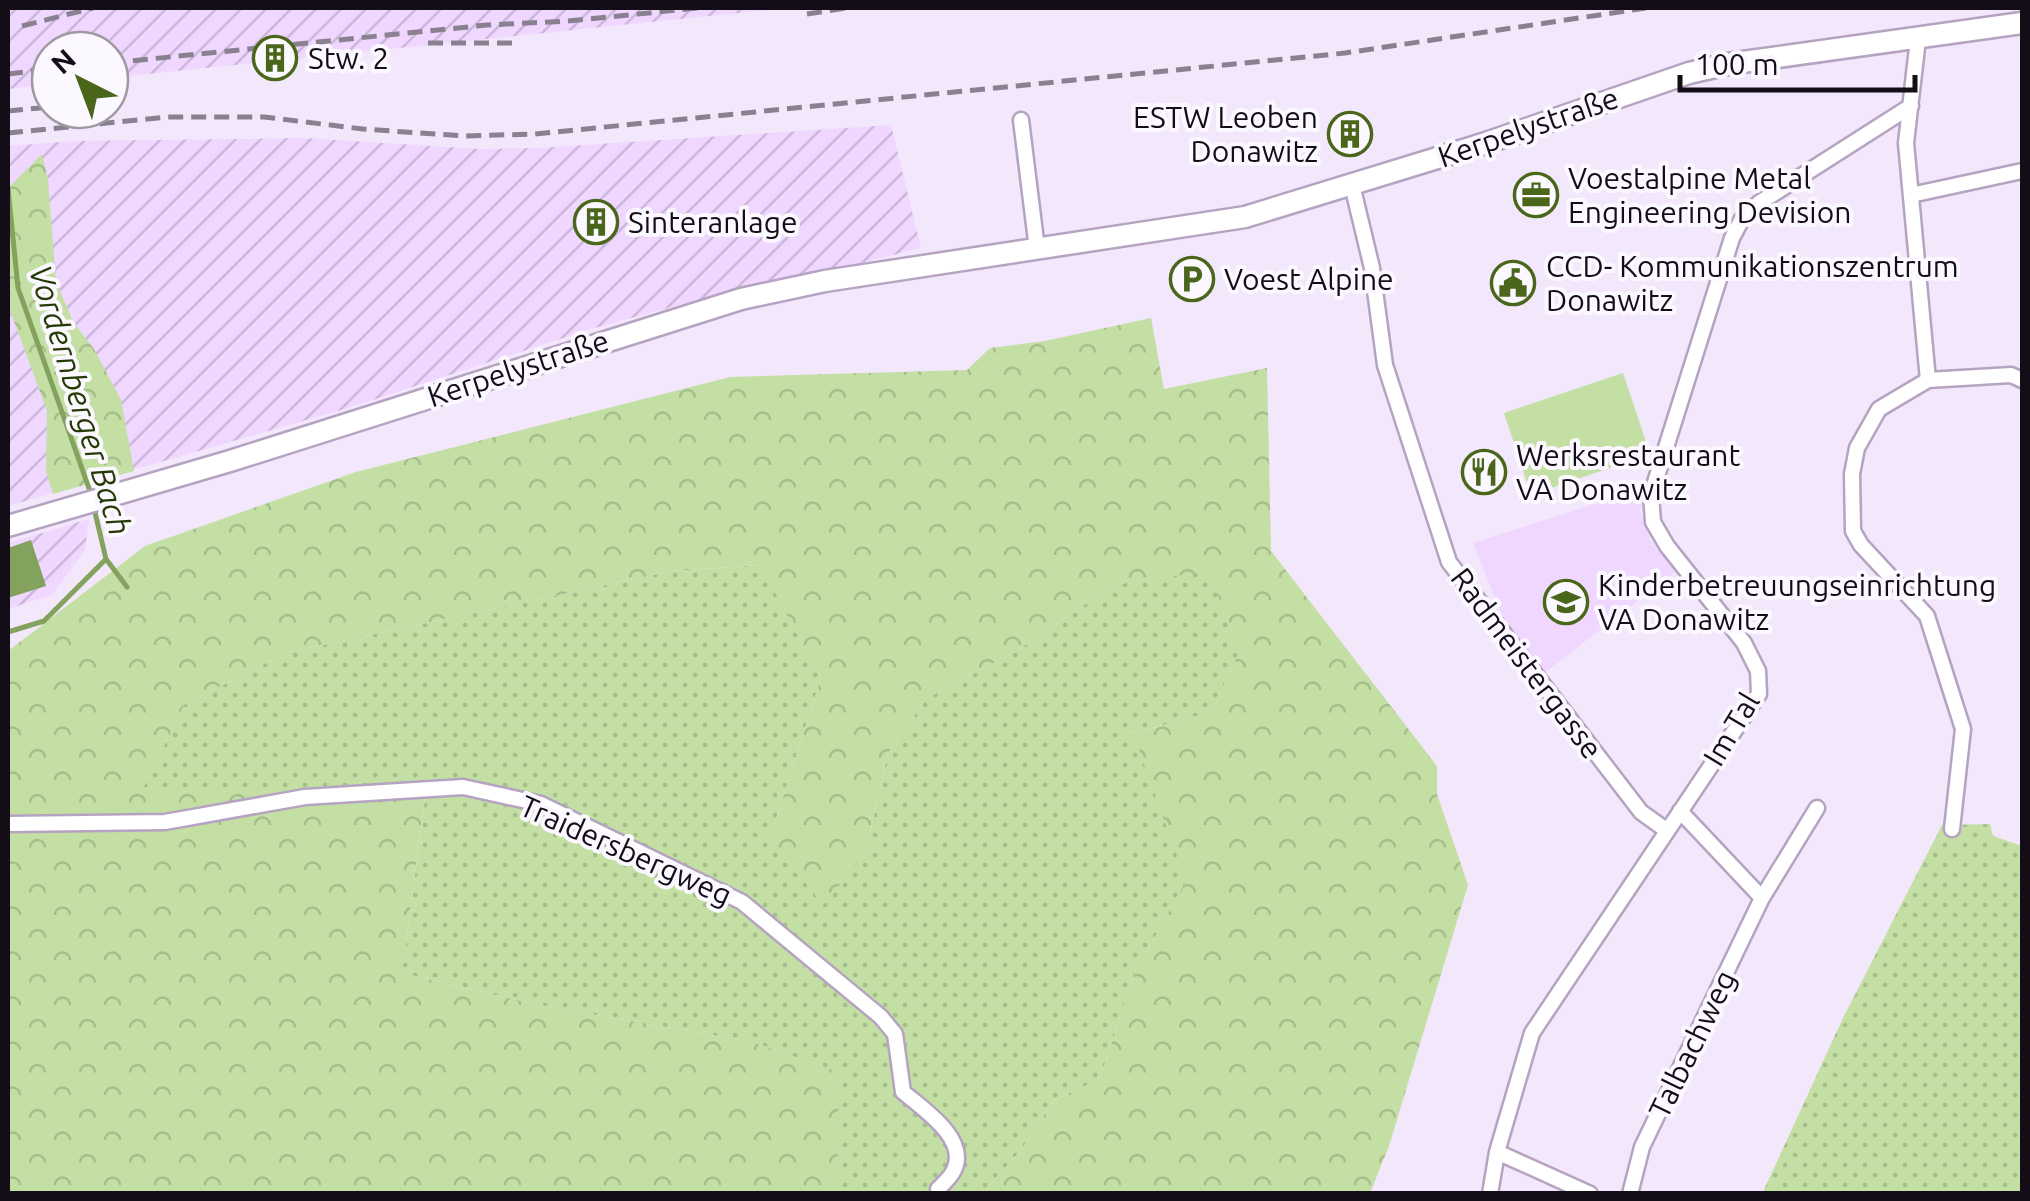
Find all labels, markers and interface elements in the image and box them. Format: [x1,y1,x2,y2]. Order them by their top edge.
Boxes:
north arrow [30,30,130,130]
scale bar [1680,30,1915,92]
building icon: Stw. 2 [252,35,298,81]
place label: Stw. 2 [308,41,389,75]
text: N [45,43,81,80]
text: 100 m [1695,47,1779,81]
street label: Kerpelystraße [1433,80,1623,174]
place label: ESTW Leoben Donawitz [1133,100,1318,168]
building icon: ESTW Leoben Donawitz [1327,111,1373,157]
place label: Voestalpine Metal Engineering Devision [1568,161,1851,229]
office icon: Voestalpine Metal Engineering Devision [1513,172,1559,218]
building icon: Sinteranlage [573,199,619,245]
place label: Sinteranlage [628,205,797,239]
place label: CCD- Kommunikationszentrum Donawitz [1546,249,1959,317]
parking icon: Voest Alpine [1169,256,1215,302]
public building icon: CCD- Kommunikationszentrum Donawitz [1490,260,1536,306]
water label: Vordernberger Bach [23,261,139,539]
place label: Voest Alpine [1224,262,1394,296]
street label: Kerpelystraße [423,323,613,413]
place label: Werksrestaurant VA Donawitz [1516,438,1740,506]
restaurant icon: Werksrestaurant VA Donawitz [1461,449,1507,495]
street label: Radmeistergasse [1444,561,1610,765]
place label: Kinderbetreuungseinrichtung VA Donawitz [1598,568,1996,636]
school or university icon: Kinderbetreuungseinrichtung VA Donawitz [1543,579,1589,625]
street label: Im Tal [1696,686,1766,772]
street label: Traidersbergweg [515,788,737,912]
street label: Talbachweg [1642,965,1742,1123]

